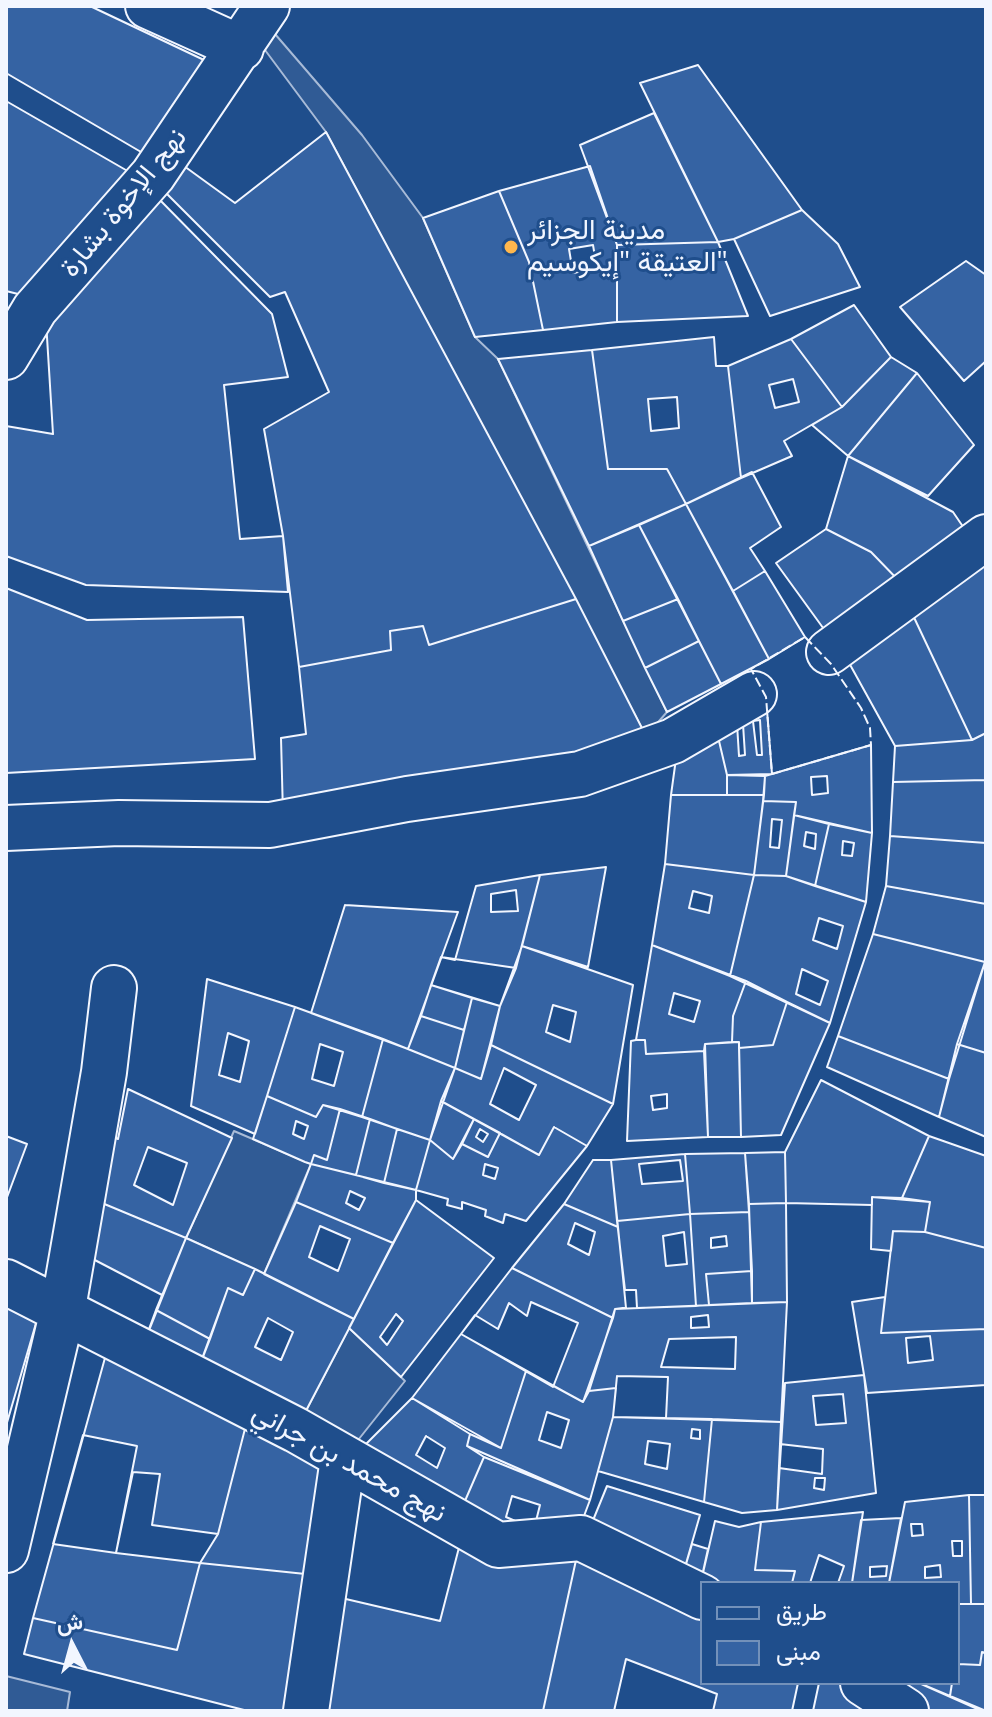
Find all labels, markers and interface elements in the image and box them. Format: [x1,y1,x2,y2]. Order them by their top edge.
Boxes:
street label: نهج الإخوة بشارة [54,122,194,284]
place label: مدينة الجزائر العتيقة "إيكوسيم" [527,214,728,280]
marker: مدينة الجزائر العتيقة "إيكوسيم" [502,238,520,256]
street label: نهج محمد بن جراني [246,1396,452,1530]
legend [700,1581,960,1685]
text: طريق [776,1594,827,1627]
north arrow [32,1605,112,1685]
text: ش [55,1605,84,1637]
text: مبنى [776,1634,821,1667]

